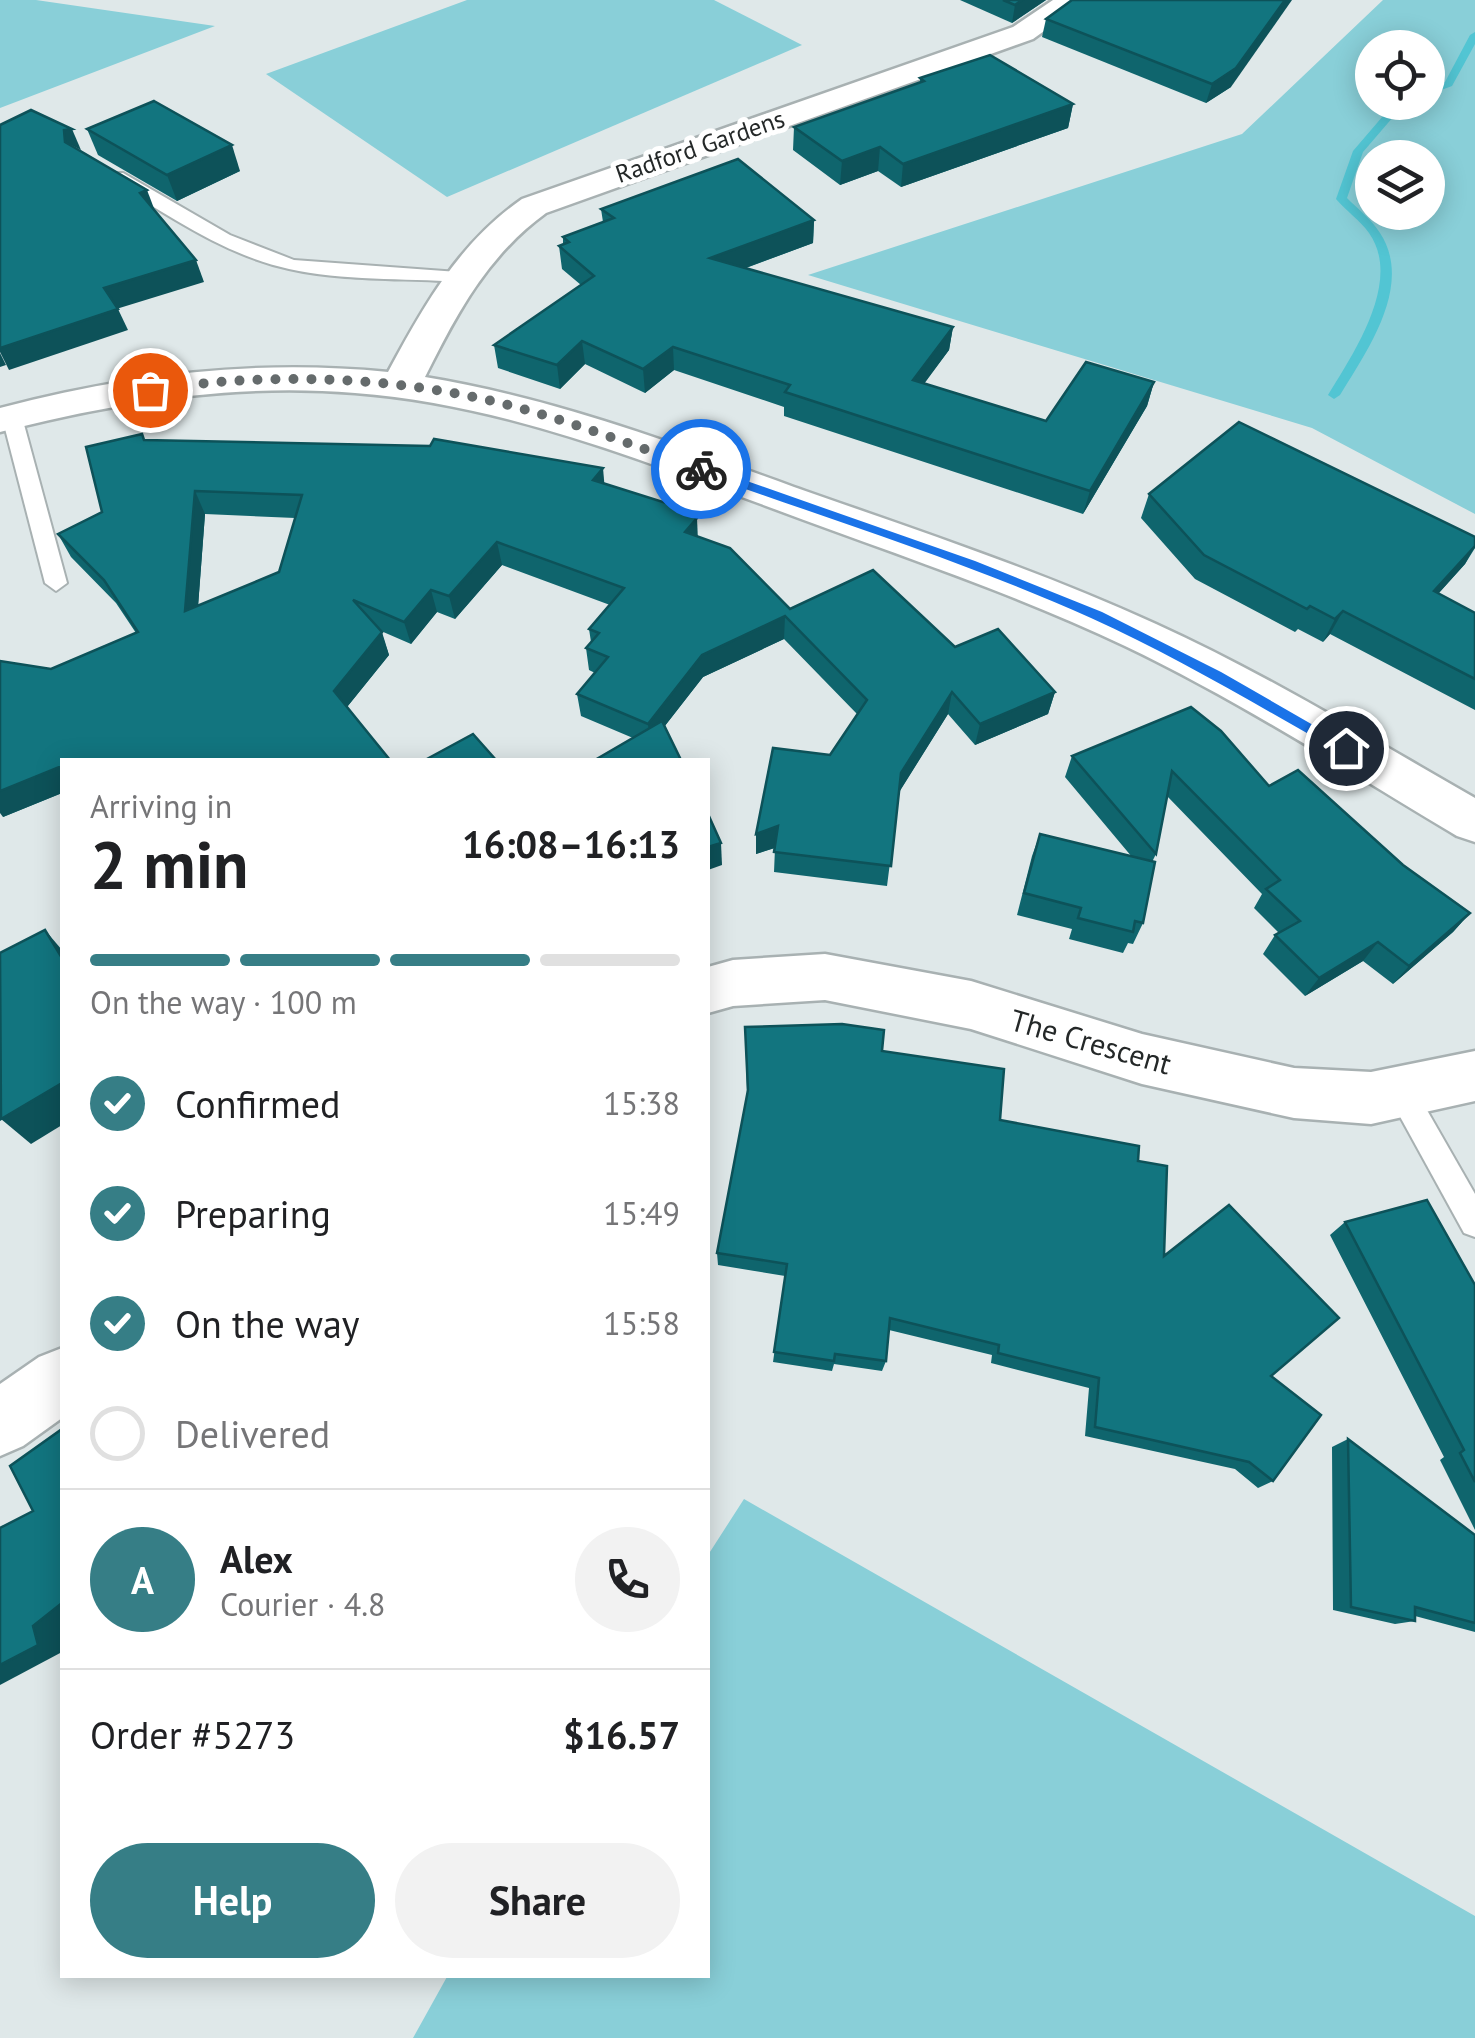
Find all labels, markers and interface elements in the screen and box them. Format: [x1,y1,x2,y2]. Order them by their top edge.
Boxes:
map controls [1355,30,1445,230]
button: locate [1355,30,1445,120]
street label: Radford Gardens [611,102,789,190]
button: layers [1355,140,1445,230]
pin [108,348,193,433]
icon: bag [123,363,178,418]
courier [651,419,751,519]
icon: bike [674,442,729,497]
pin [1304,706,1389,791]
icon: home [1319,721,1374,776]
text: Arriving in [90,785,232,827]
text: 16:08–16:13 [462,819,680,868]
text: 2 min [90,822,249,906]
text: On the way · 100 m [90,981,357,1023]
street label: The Crescent [1006,999,1176,1083]
icon: check [90,1076,145,1131]
text: Confirmed [175,1079,341,1128]
text: 15:38 [603,1082,680,1124]
icon: check [90,1186,145,1241]
text: Preparing [175,1189,331,1238]
text: 15:49 [603,1192,680,1234]
icon: check [90,1296,145,1351]
text: On the way [175,1299,360,1348]
text: 15:58 [603,1302,680,1344]
text: Delivered [175,1409,330,1458]
button: phone [575,1527,680,1632]
text: Alex [220,1534,293,1583]
text: A [131,1555,154,1604]
text: Courier · 4.8 [220,1583,386,1625]
text: Order #5273 [90,1710,295,1759]
text: $16.57 [563,1710,680,1759]
button: Help [90,1843,375,1958]
button: Share [395,1843,680,1958]

